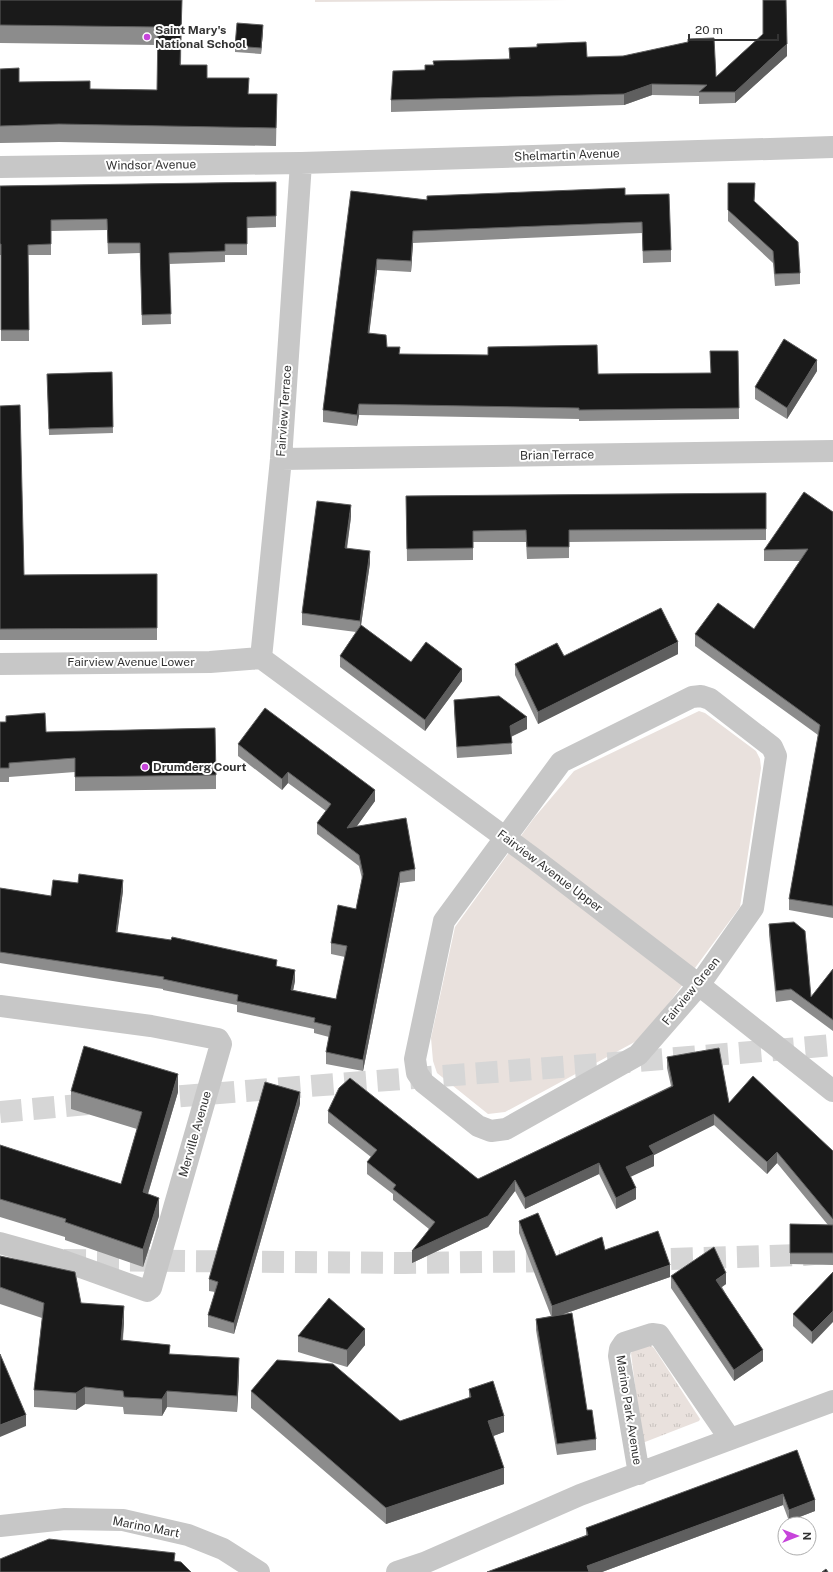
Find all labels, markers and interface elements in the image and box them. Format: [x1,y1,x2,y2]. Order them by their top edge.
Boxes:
scale bar [689,16,778,42]
place label: Saint Mary's National School [155,23,246,51]
text: 20 m [695,23,723,37]
marker: Saint Mary's National School [142,32,152,42]
street label: Shelmartin Avenue [514,146,620,164]
street label: Windsor Avenue [106,157,196,173]
street label: Fairview Terrace [274,365,294,457]
street label: Brian Terrace [520,447,594,463]
street label: Fairview Avenue Lower [67,655,195,669]
place label: Drumderg Court [153,760,246,774]
marker: Drumderg Court [140,762,150,772]
street label: Fairview Avenue Upper [495,827,605,915]
street label: Fairview Green [659,954,723,1028]
street label: Merville Avenue [176,1089,214,1179]
street label: Marino Park Avenue [613,1354,645,1466]
street label: Marino Mart [111,1514,181,1540]
north arrow [777,1516,817,1556]
text: N [801,1532,813,1540]

